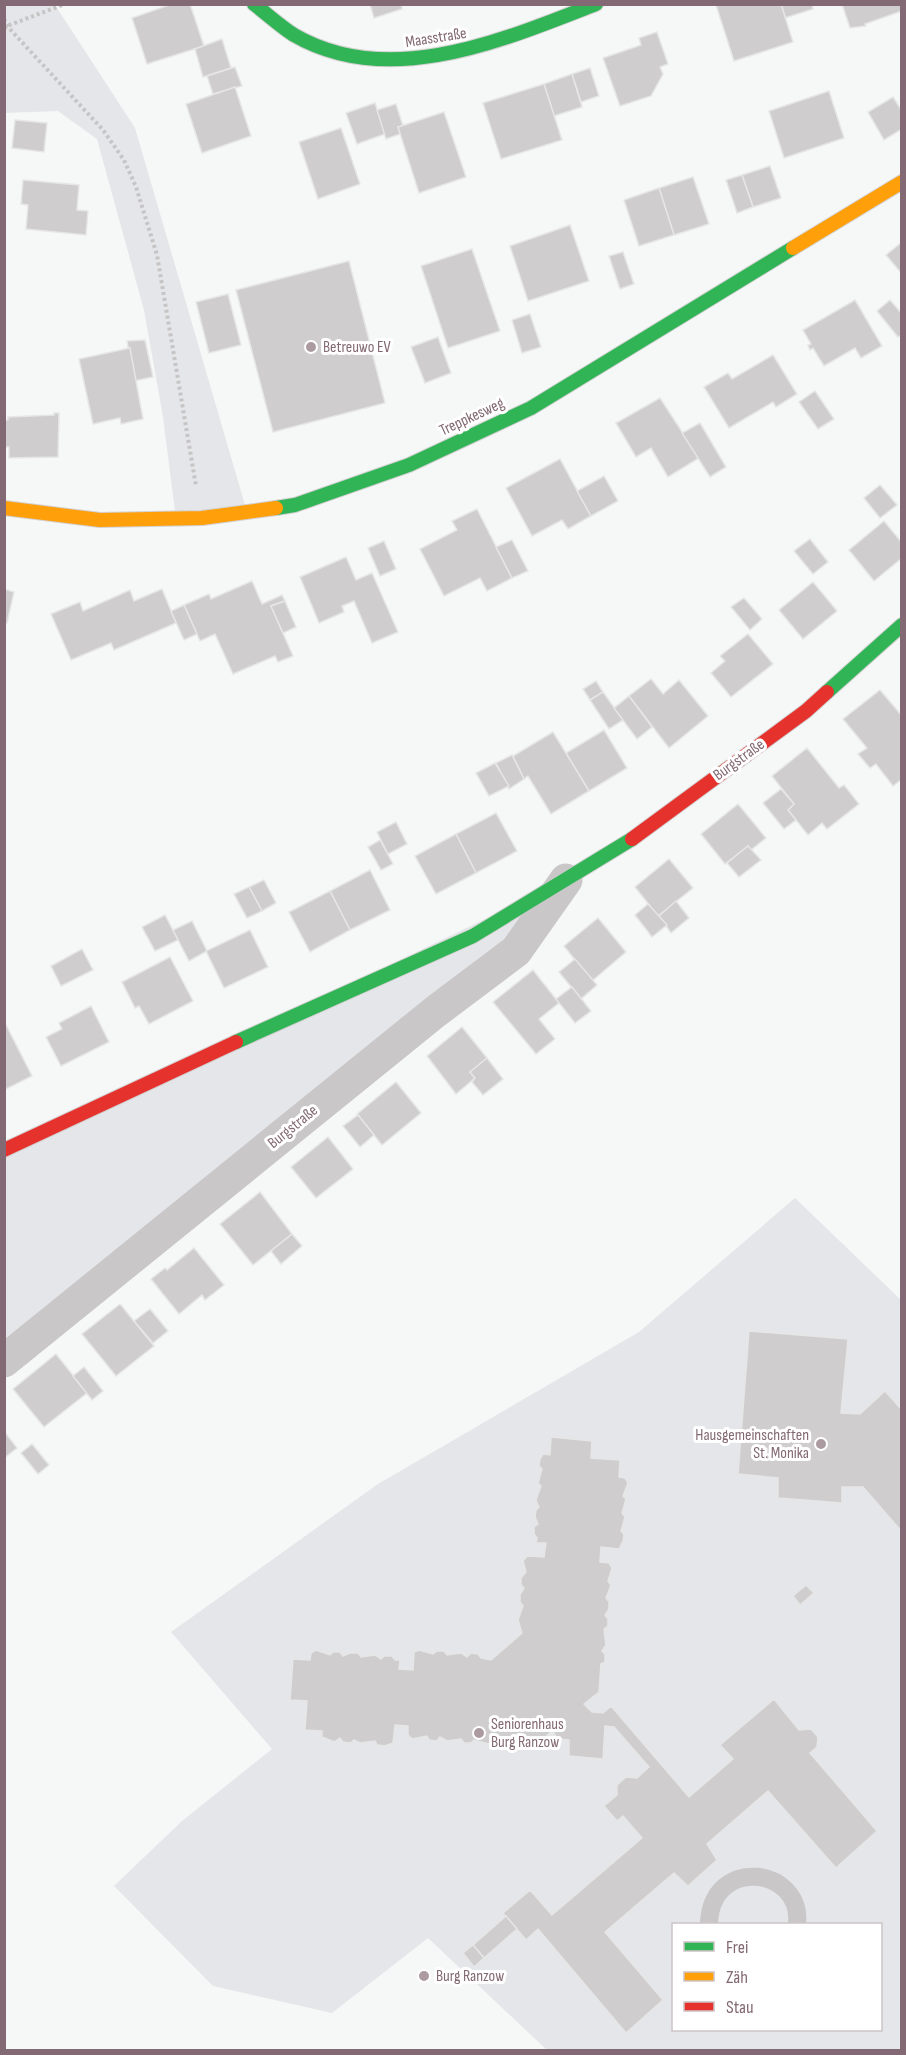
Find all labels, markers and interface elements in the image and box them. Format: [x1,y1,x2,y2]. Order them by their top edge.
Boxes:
street label: Maasstraße [404,24,468,52]
place label: Betreuwo EV [323,338,392,357]
marker: Betreuwo EV [304,340,318,354]
street label: Treppkesweg [437,394,507,440]
street label: Burgstraße [710,735,768,785]
street label: Burgstraße [264,1101,322,1153]
place label: Hausgemeinschaften St. Monika [695,1426,809,1463]
marker: Hausgemeinschaften St. Monika [814,1437,828,1451]
place label: Seniorenhaus Burg Ranzow [491,1715,564,1752]
marker: Seniorenhaus Burg Ranzow [472,1726,486,1740]
legend [672,1923,882,2031]
text: Frei [726,1937,748,1958]
place label: Burg Ranzow [436,1967,504,1986]
text: Zäh [726,1967,748,1988]
marker: Burg Ranzow [417,1969,431,1983]
text: Stau [726,1997,754,2018]

